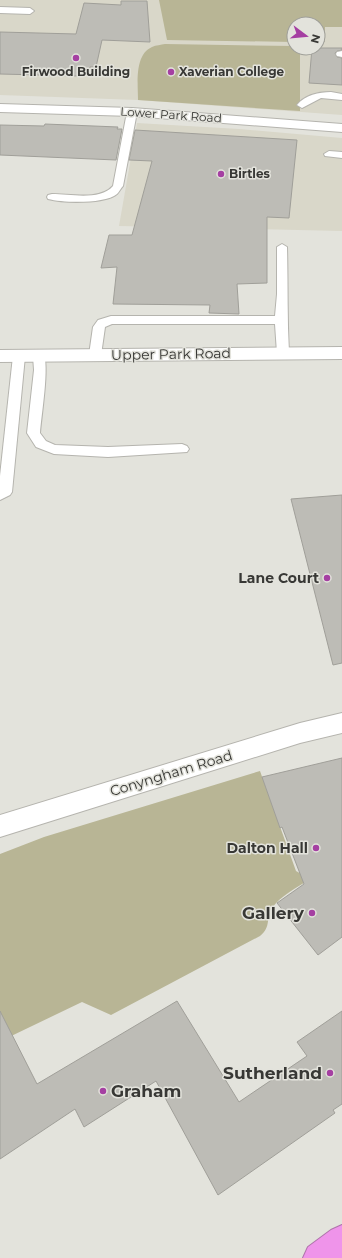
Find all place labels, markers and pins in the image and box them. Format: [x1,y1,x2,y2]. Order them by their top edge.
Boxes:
marker: Firwood Building [71,53,81,63]
place label: Firwood Building [22,64,130,79]
place label: Xaverian College [179,64,285,79]
marker: Xaverian College [166,67,176,77]
place label: Birtles [229,166,271,181]
marker: Birtles [216,169,226,179]
place label: Lane Court [238,569,319,587]
marker: Lane Court [322,573,332,583]
place label: Dalton Hall [227,839,308,857]
marker: Dalton Hall [311,843,321,853]
place label: Gallery [242,903,305,923]
marker: Gallery [307,908,317,918]
place label: Sutherland [223,1063,322,1083]
marker: Sutherland [325,1068,335,1078]
place label: Graham [111,1081,181,1101]
marker: Graham [98,1086,108,1096]

